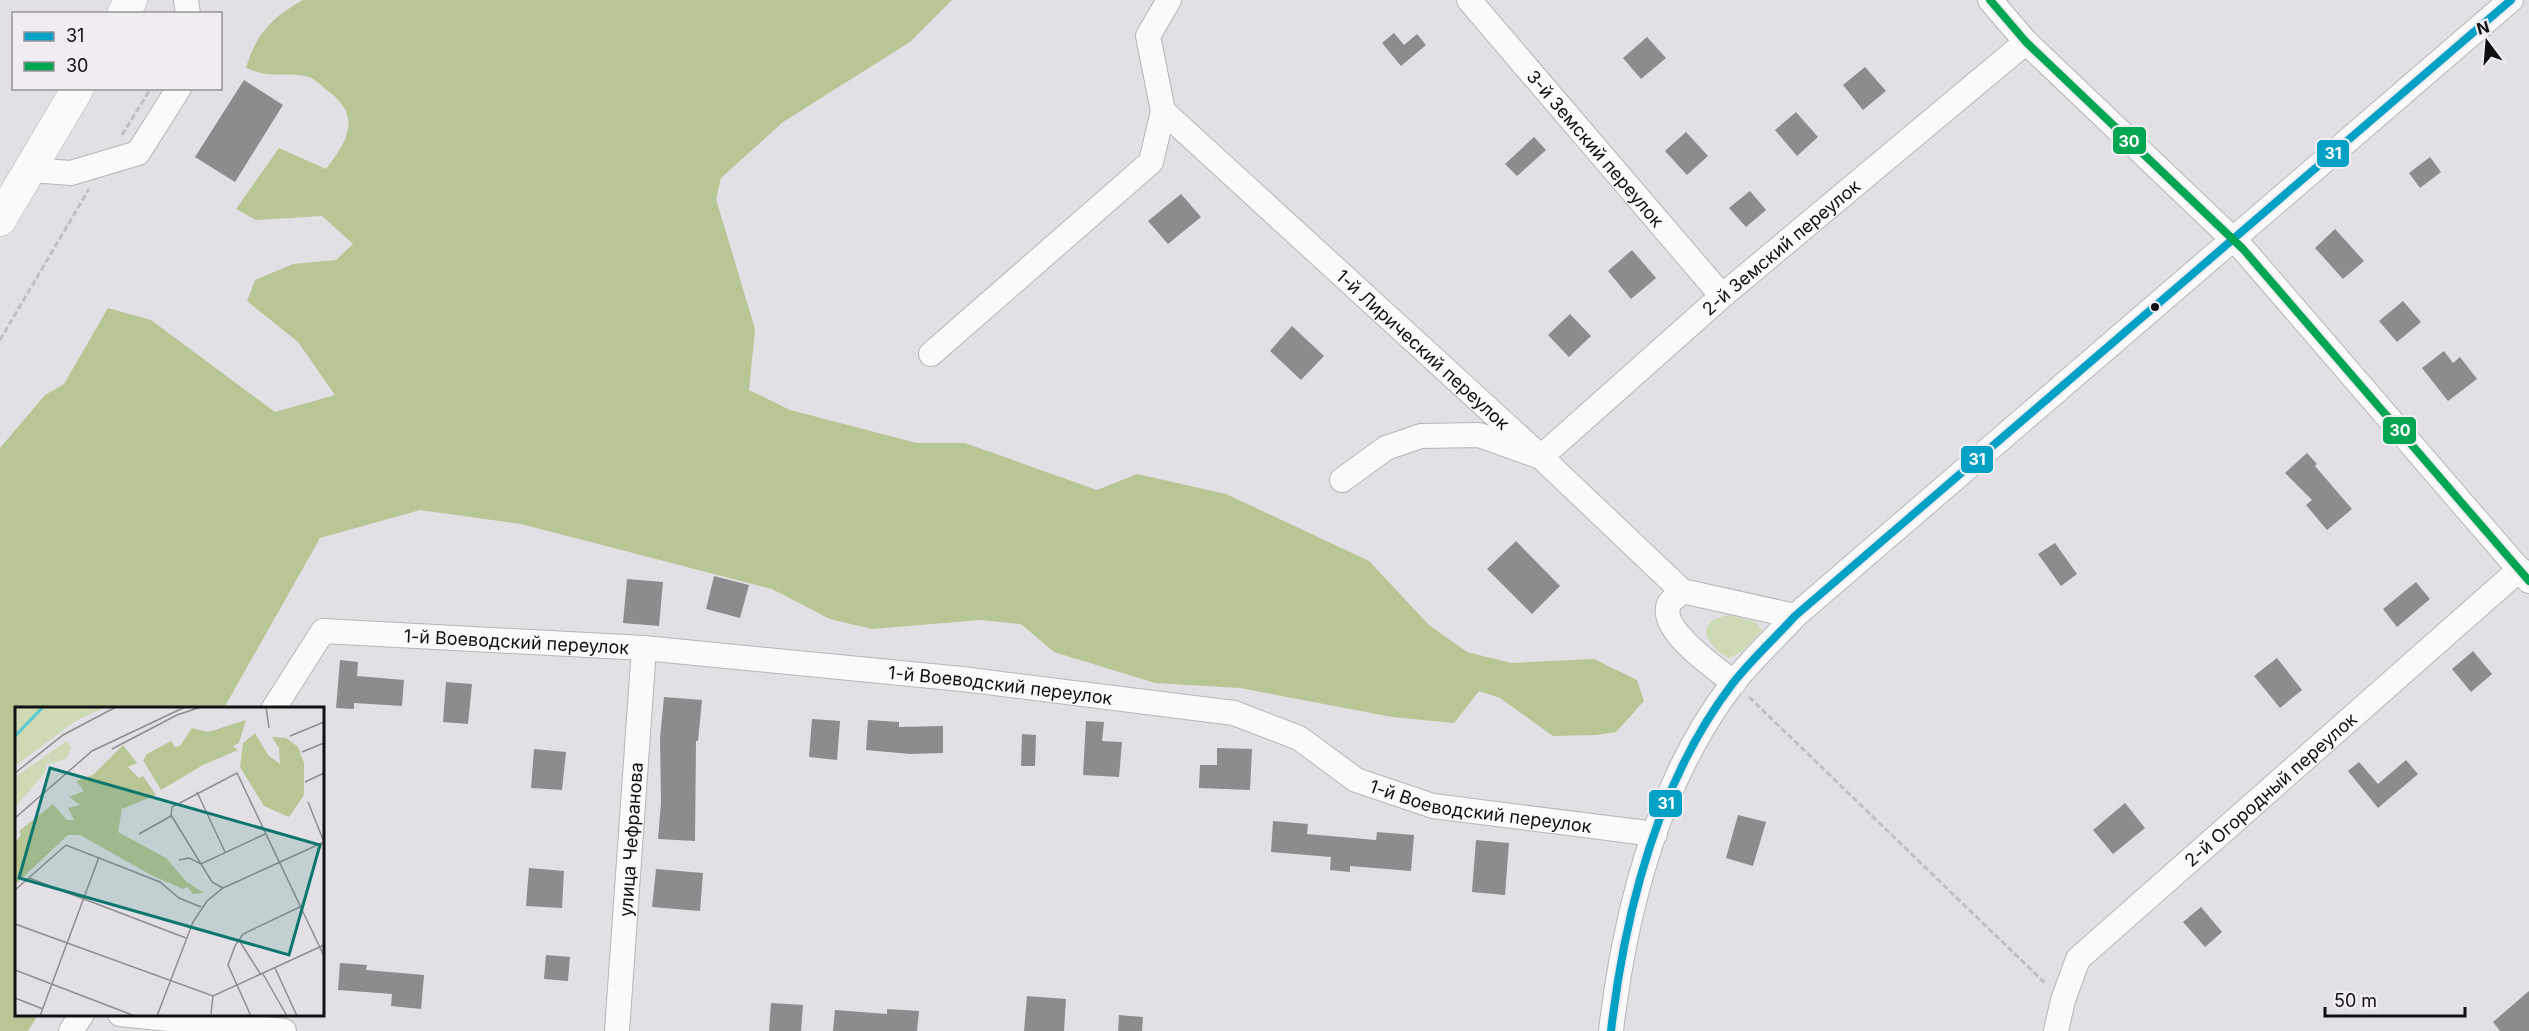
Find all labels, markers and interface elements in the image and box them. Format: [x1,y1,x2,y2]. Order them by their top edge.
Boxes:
legend [12,12,222,90]
north arrow [2457,12,2517,72]
text: N [2474,16,2491,39]
text: 31 [66,25,84,46]
text: 30 [66,55,88,76]
street label: 3-й Земский переулок [1523,66,1669,231]
line badge: 30 [2112,126,2147,155]
text: 30 [2118,131,2140,151]
line badge: 31 [2316,139,2350,168]
text: 31 [2324,143,2342,163]
street label: 2-й Земский переулок [1698,175,1864,319]
street label: 1-й Лирический переулок [1332,265,1514,434]
unlabelled marker [2149,301,2161,313]
line badge: 30 [2382,416,2417,445]
text: 30 [2389,420,2411,440]
line badge: 31 [1960,445,1994,474]
text: 31 [1968,449,1986,469]
street label: 1-й Воеводский переулок [403,625,630,658]
street label: 1-й Воеводский переулок [887,661,1114,708]
inset map [15,707,324,1016]
street label: 2-й Огородный переулок [2180,708,2361,871]
street label: улица Чефранова [615,762,646,917]
street label: 1-й Воеводский переулок [1367,775,1593,836]
line badge: 31 [1648,789,1683,818]
text: 31 [1657,793,1675,813]
scale bar [2325,980,2464,1018]
text: 50 m [2334,990,2377,1011]

